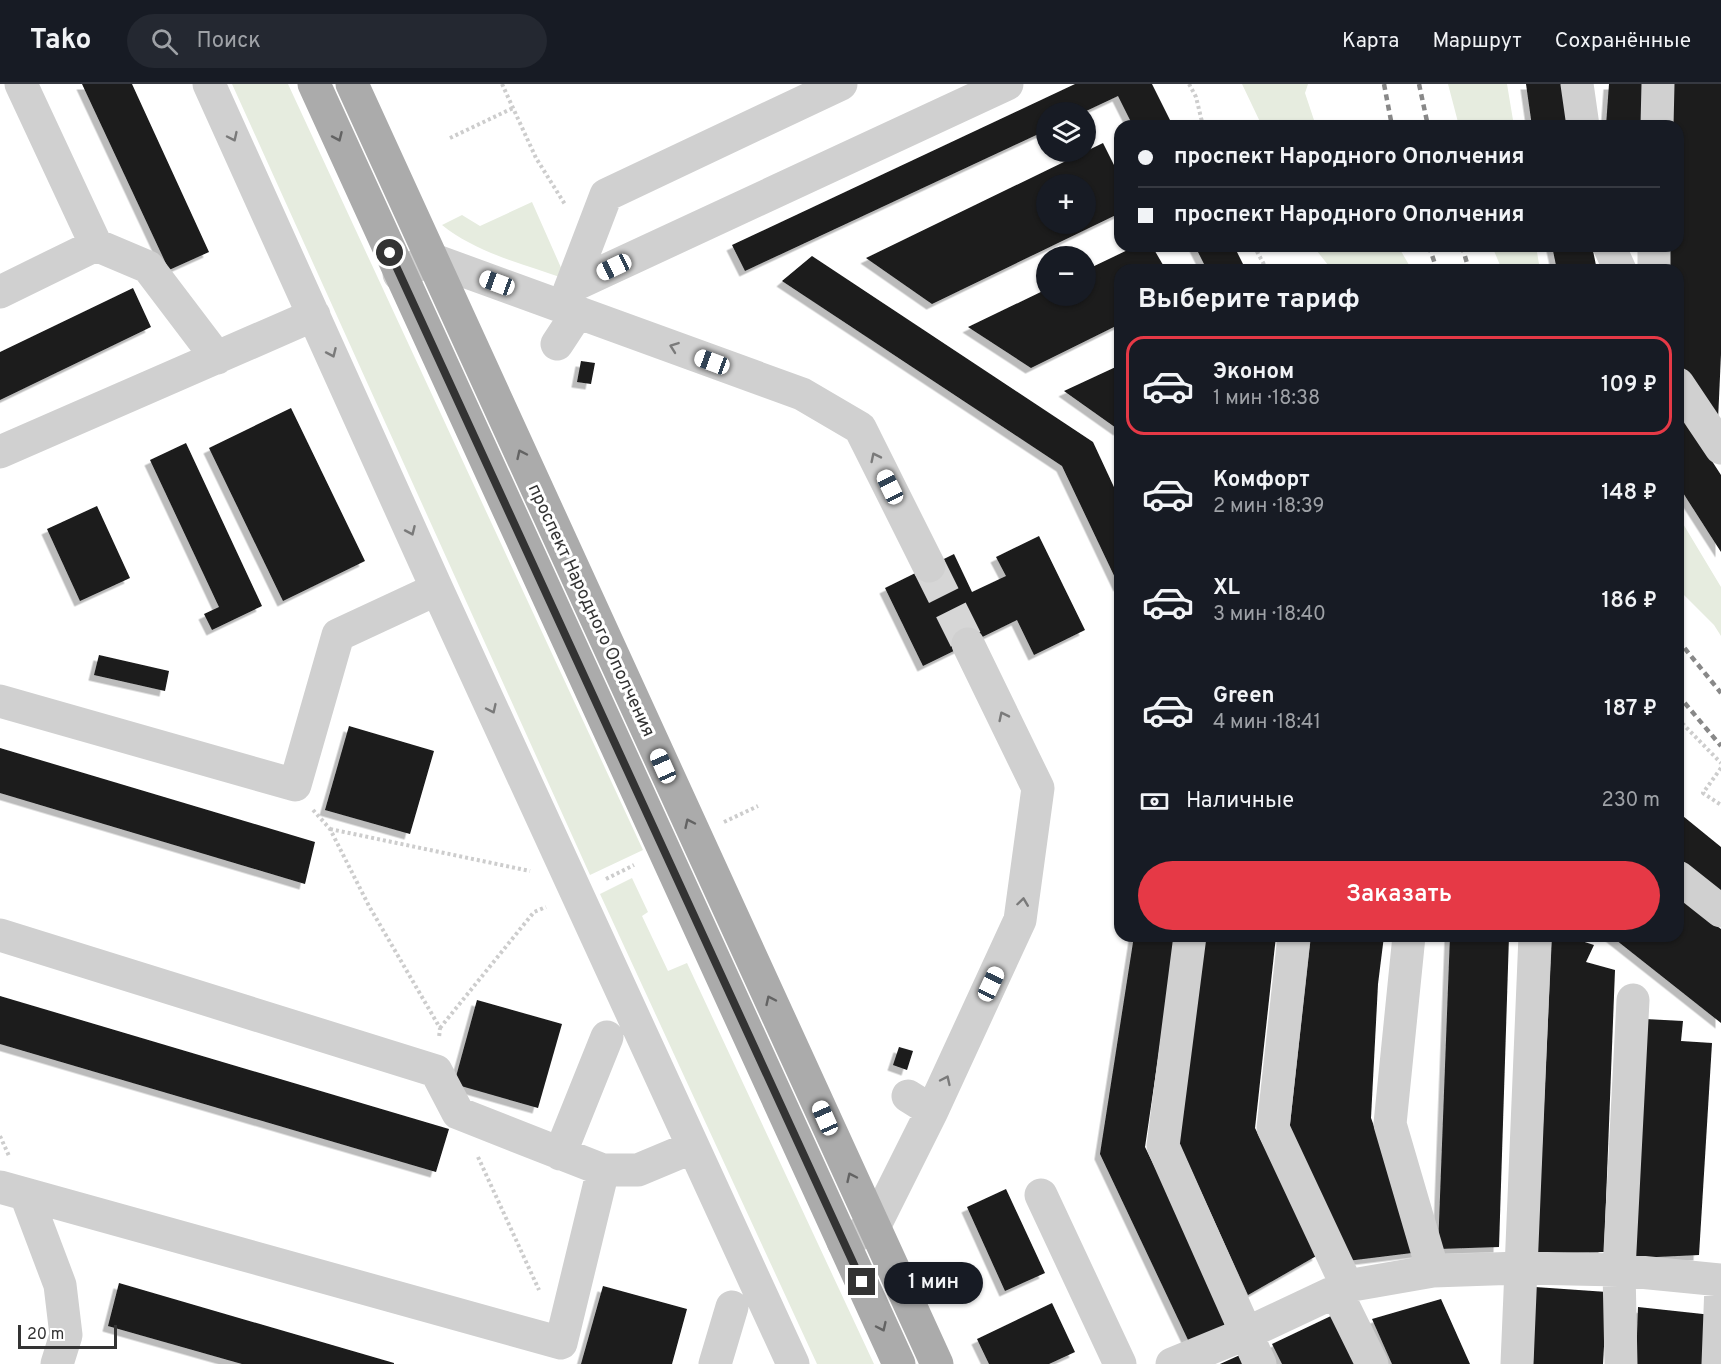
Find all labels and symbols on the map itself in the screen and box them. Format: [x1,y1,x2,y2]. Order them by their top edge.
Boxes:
one-way arrow [226,131,238,142]
one-way arrow [331,131,343,142]
route start [376,239,403,266]
car [594,251,634,283]
car [477,268,517,298]
one-way arrow [669,342,679,355]
one-way arrow [324,347,336,358]
car [692,347,732,377]
one-way arrow [516,450,528,461]
one-way arrow [871,453,882,464]
car [874,467,906,507]
street label: проспект Народного Ополчения [522,480,659,741]
one-way arrow [404,525,416,536]
one-way arrow [484,702,496,713]
one-way arrow [999,712,1010,723]
car [647,746,679,786]
one-way arrow [685,818,697,829]
one-way arrow [1016,897,1029,906]
car [975,964,1007,1004]
one-way arrow [766,995,778,1006]
one-way arrow [939,1076,951,1087]
car [809,1098,841,1138]
one-way arrow [847,1173,859,1184]
callout: 1 мин [883,1261,982,1303]
route end [848,1268,875,1295]
one-way arrow [875,1320,887,1331]
scale bar [18,1322,117,1350]

